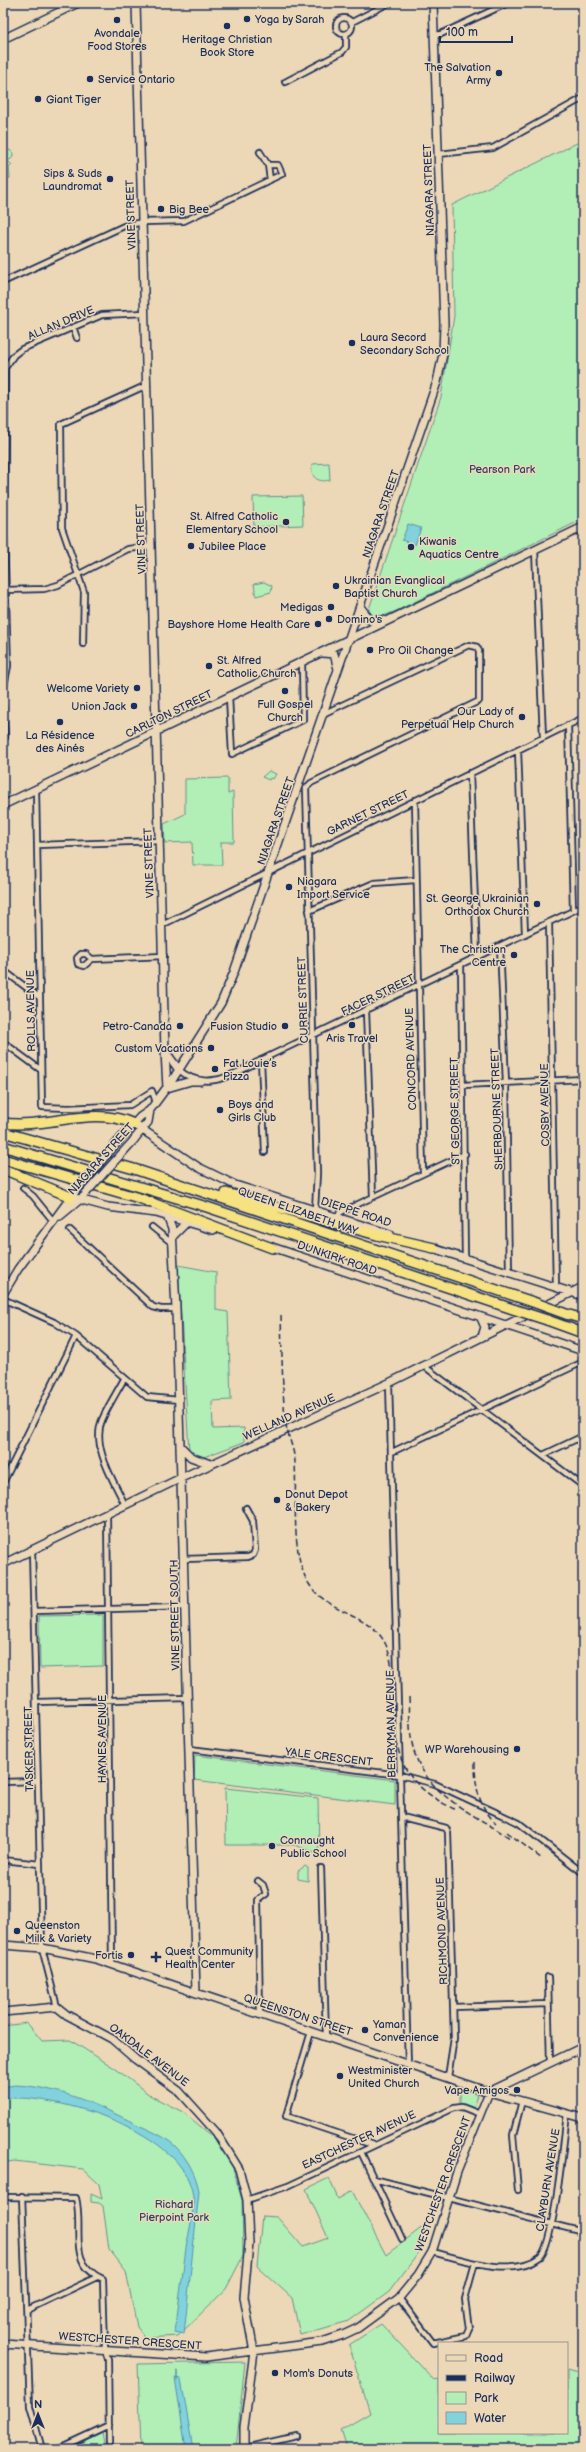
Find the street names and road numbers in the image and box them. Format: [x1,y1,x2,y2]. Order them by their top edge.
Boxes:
street label: NIAGARA STREET [421,143,437,236]
street label: VINE STREET [123,179,139,250]
street label: ALLAN DRIVE [26,303,96,343]
street label: NIAGARA STREET [360,468,402,560]
street label: VINE STREET [133,503,149,574]
street label: CARLTON STREET [123,687,215,741]
street label: NIAGARA STREET [255,775,297,867]
street label: GARNET STREET [325,787,411,838]
street label: VINE STREET [141,827,157,898]
street label: CURRIE STREET [295,956,311,1044]
street label: ROLLS AVENUE [24,970,38,1052]
street label: FACER STREET [339,971,417,1018]
street label: CONCORD AVENUE [403,1007,419,1111]
street label: SHERBOURNE STREET [488,1048,506,1170]
street label: ST GEORGE STREET [448,1057,462,1165]
street label: COSBY AVENUE [538,1063,552,1147]
street label: NIAGARA STREET [65,1120,137,1198]
street label: QUEEN ELIZABETH WAY [236,1184,360,1238]
street label: DIEPPE ROAD [319,1194,393,1230]
street label: DUNKIRK ROAD [295,1238,379,1278]
street label: WELLAND AVENUE [241,1391,337,1443]
street label: VINE STREET SOUTH [168,1559,182,1671]
street label: BERRYMAN AVENUE [384,1670,398,1778]
street label: HAYNES AVENUE [96,1695,109,1783]
street label: TASKER STREET [22,1706,36,1792]
street label: YALE CRESCENT [283,1745,374,1769]
street label: RICHMOND AVENUE [434,1877,450,1985]
street label: QUEENSTON STREET [242,1991,354,2039]
street label: OAKDALE AVENUE [107,2021,191,2089]
street label: EASTCHESTER AVENUE [300,2108,418,2172]
street label: WESTCHESTER CRESCENT [412,2114,474,2254]
street label: CLAYBURN AVENUE [533,2127,563,2233]
street label: WESTCHESTER CRESCENT [58,2330,202,2353]

